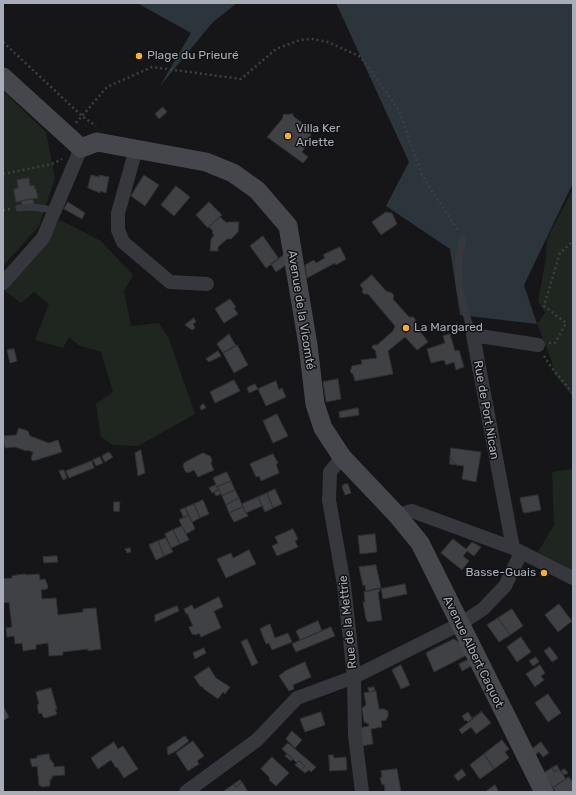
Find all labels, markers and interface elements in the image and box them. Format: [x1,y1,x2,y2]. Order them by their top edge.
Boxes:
place label: Plage du Prieuré [147,49,239,63]
marker: Plage du Prieuré [134,51,144,61]
place label: Villa Ker Arlette [296,122,340,150]
marker: Villa Ker Arlette [283,131,293,141]
street label: Avenue de la Vicomté [284,249,318,371]
place label: La Margared [414,321,483,335]
marker: La Margared [401,323,411,333]
street label: Rue de Port Nican [470,360,502,460]
place label: Basse-Guais [466,566,536,580]
marker: Basse-Guais [539,568,549,578]
street label: Rue de la Mettrie [336,575,360,669]
street label: Avenue Albert Caquot [440,594,506,710]

